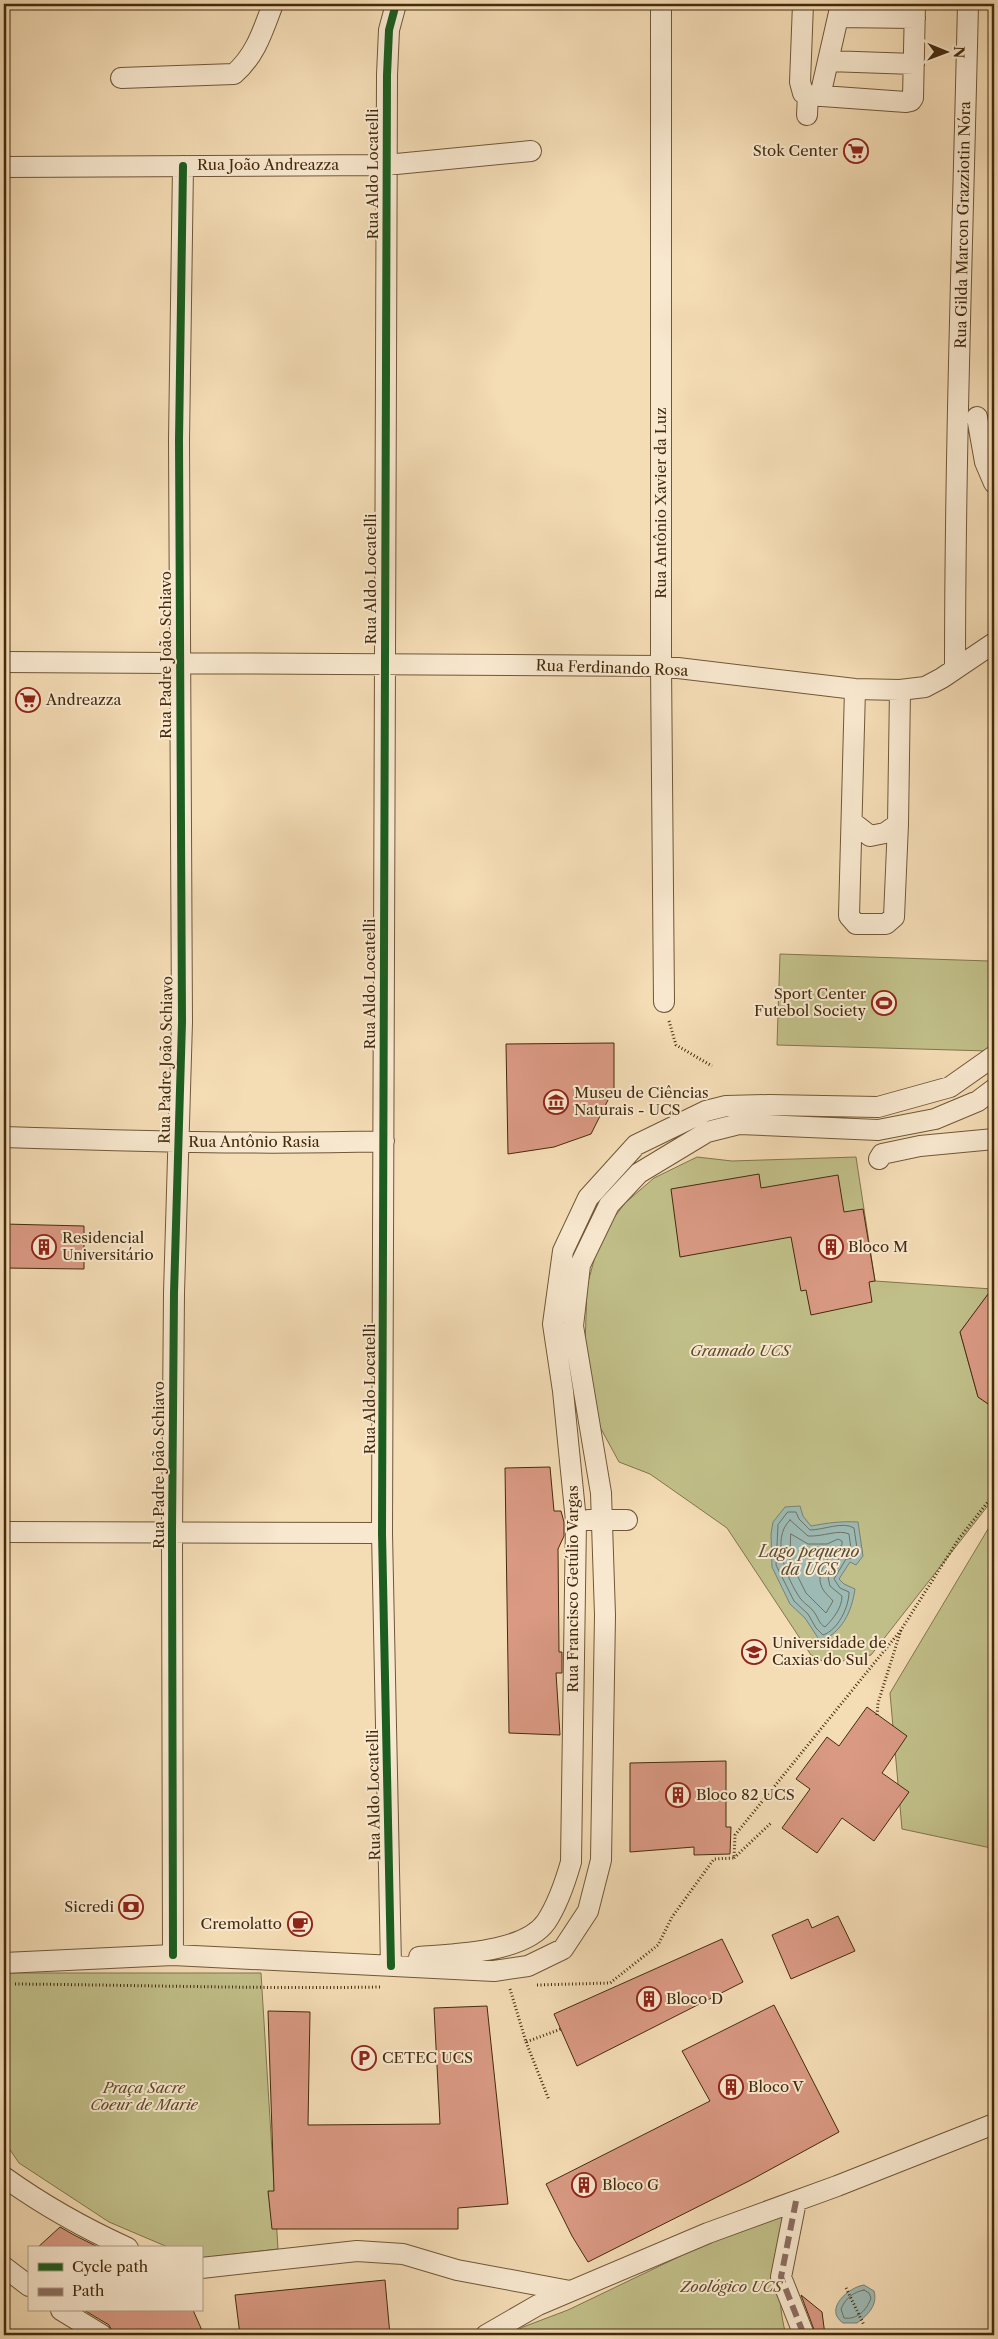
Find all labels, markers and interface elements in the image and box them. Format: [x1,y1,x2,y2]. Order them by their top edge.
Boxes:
north arrow [920,28,970,78]
text: N [950,46,968,58]
street label: Rua Gilda Marcon Grazziotin Nóra [951,101,974,349]
street label: Rua Aldo Locatelli [363,108,382,240]
supermarket icon: Stok Center [843,138,869,164]
place label: Stok Center [753,141,839,160]
street label: Rua João Andreazza [197,155,339,174]
street label: Rua Antônio Xavier da Luz [651,407,670,599]
street label: Rua Aldo Locatelli [361,513,380,645]
street label: Rua Padre João Schiavo [156,571,175,739]
street label: Rua Ferdinando Rosa [535,655,689,680]
supermarket icon: Andreazza [15,687,41,713]
place label: Andreazza [45,690,122,709]
street label: Rua Aldo Locatelli [360,918,379,1050]
street label: Rua Padre João Schiavo [155,976,176,1144]
place label: Sport Center Futebol Society [754,984,867,1020]
sports icon: Sport Center Futebol Society [871,990,897,1016]
place label: Museu de Ciências Naturais - UCS [574,1083,709,1119]
museum icon: Museu de Ciências Naturais - UCS [543,1089,569,1115]
street label: Rua Antônio Rasia [188,1132,320,1151]
place label: Residencial Universitário [62,1228,154,1264]
building icon: Residencial Universitário [31,1234,57,1260]
building icon: Bloco M [818,1234,844,1260]
place label: Bloco M [848,1237,908,1256]
street label: Rua Aldo Locatelli [360,1323,379,1455]
park label: Gramado UCS [690,1341,792,1360]
street label: Rua Padre João Schiavo [149,1381,168,1549]
street label: Rua Francisco Getúlio Vargas [563,1485,582,1693]
water label: Lago pequeno da UCS [757,1541,860,1579]
place label: Universidade de Caxias do Sul [772,1633,887,1669]
school or university icon: Universidade de Caxias do Sul [741,1639,767,1665]
street label: Rua Aldo Locatelli [363,1729,384,1861]
building icon: Bloco 82 UCS [665,1782,691,1808]
place label: Bloco 82 UCS [696,1785,795,1804]
bank icon: Sicredi [118,1894,144,1920]
place label: Sicredi [64,1897,114,1916]
cafe icon: Cremolatto [287,1911,313,1937]
place label: Cremolatto [201,1914,282,1933]
building icon: Bloco D [636,1986,662,2012]
place label: Bloco D [666,1989,723,2008]
parking icon: CETEC UCS [351,2045,377,2071]
place label: CETEC UCS [382,2048,473,2067]
building icon: Bloco V [718,2074,744,2100]
place label: Bloco V [748,2077,805,2096]
park label: Praça Sacre Coeur de Marie [90,2078,199,2114]
building icon: Bloco G [571,2172,597,2198]
place label: Bloco G [602,2175,659,2194]
legend [28,2246,202,2312]
text: Cycle path [72,2257,149,2276]
park label: Zoológico UCS [679,2277,784,2296]
text: Path [72,2281,105,2300]

